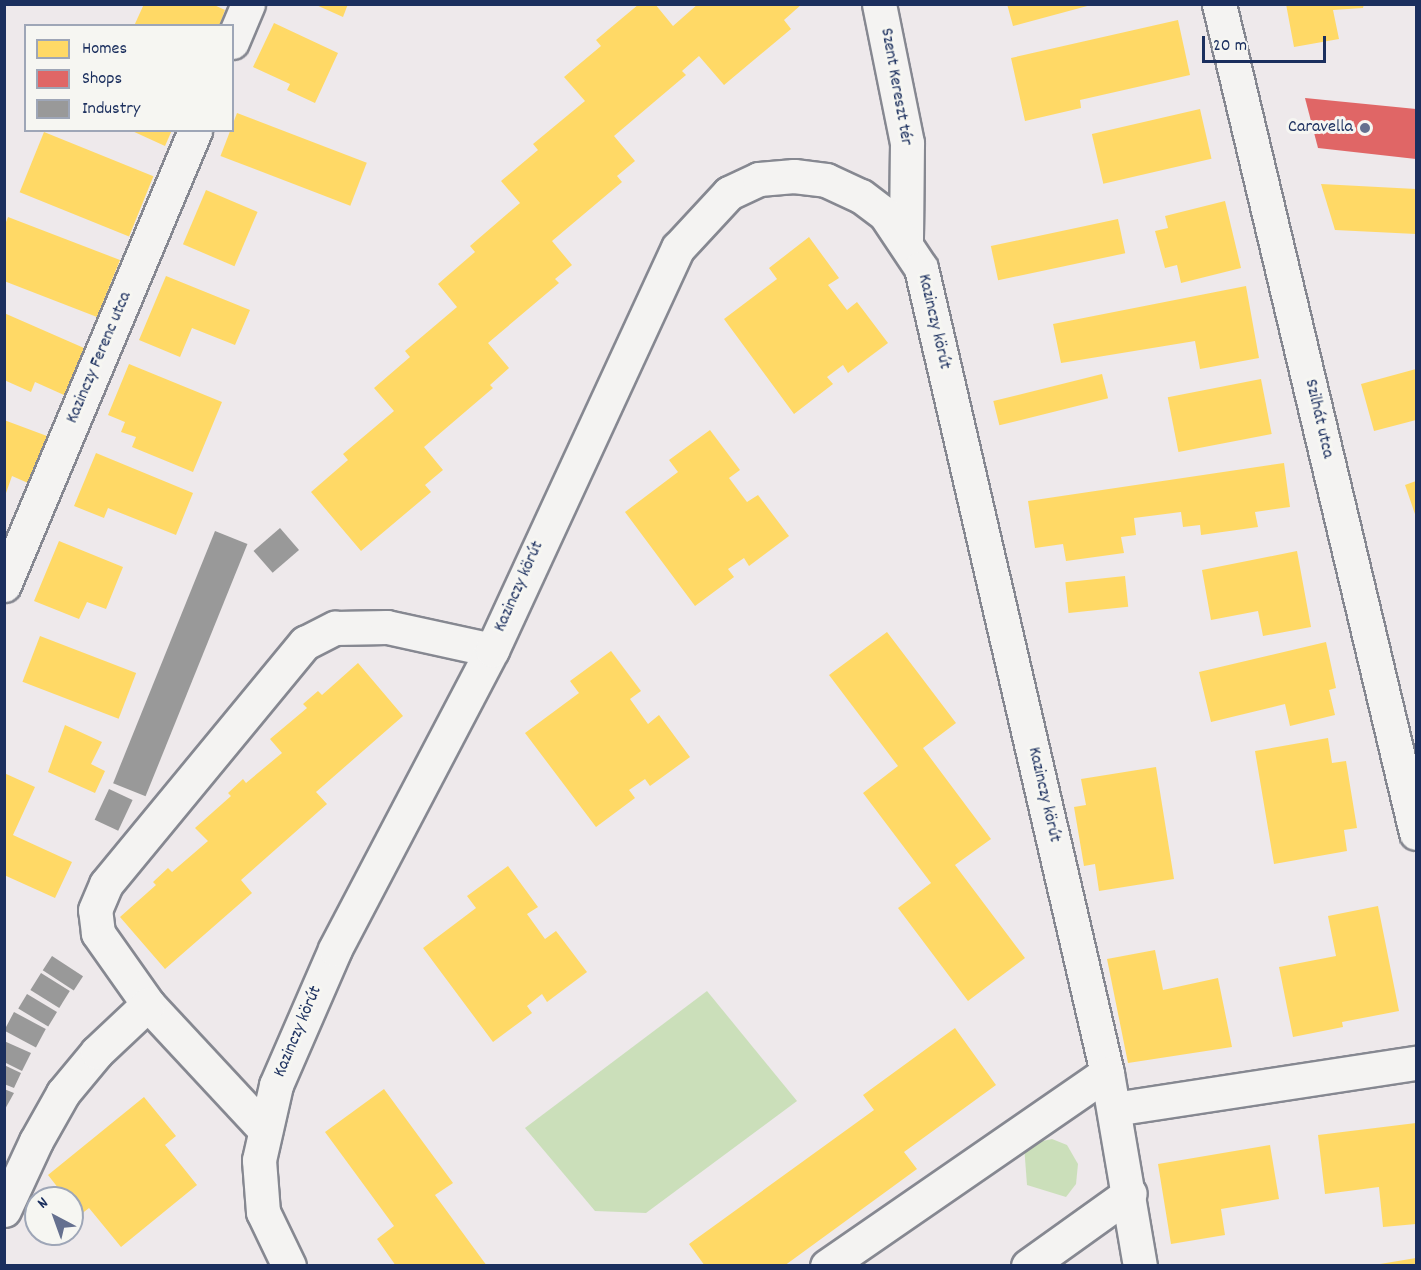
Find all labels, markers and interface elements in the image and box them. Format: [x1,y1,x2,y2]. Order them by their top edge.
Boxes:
legend [24,24,234,132]
scale bar [1205,24,1330,62]
street label: Szent Kereszt tér [874,27,916,147]
text: 20 m [1213,34,1247,59]
text: Homes [82,37,127,62]
text: Shops [82,67,122,92]
text: Industry [82,97,140,122]
place label: Caravella [1288,117,1353,139]
marker: Caravella [1358,121,1372,135]
street label: Kazinczy körút [912,272,954,372]
street label: Kazinczy Ferenc utca [63,289,137,427]
street label: Szilhát utca [1298,377,1338,461]
street label: Kazinczy körút [490,538,550,636]
street label: Kazinczy körút [1022,745,1064,845]
street label: Kazinczy körút [270,983,328,1081]
north arrow [24,1186,84,1246]
text: N [33,1192,54,1215]

